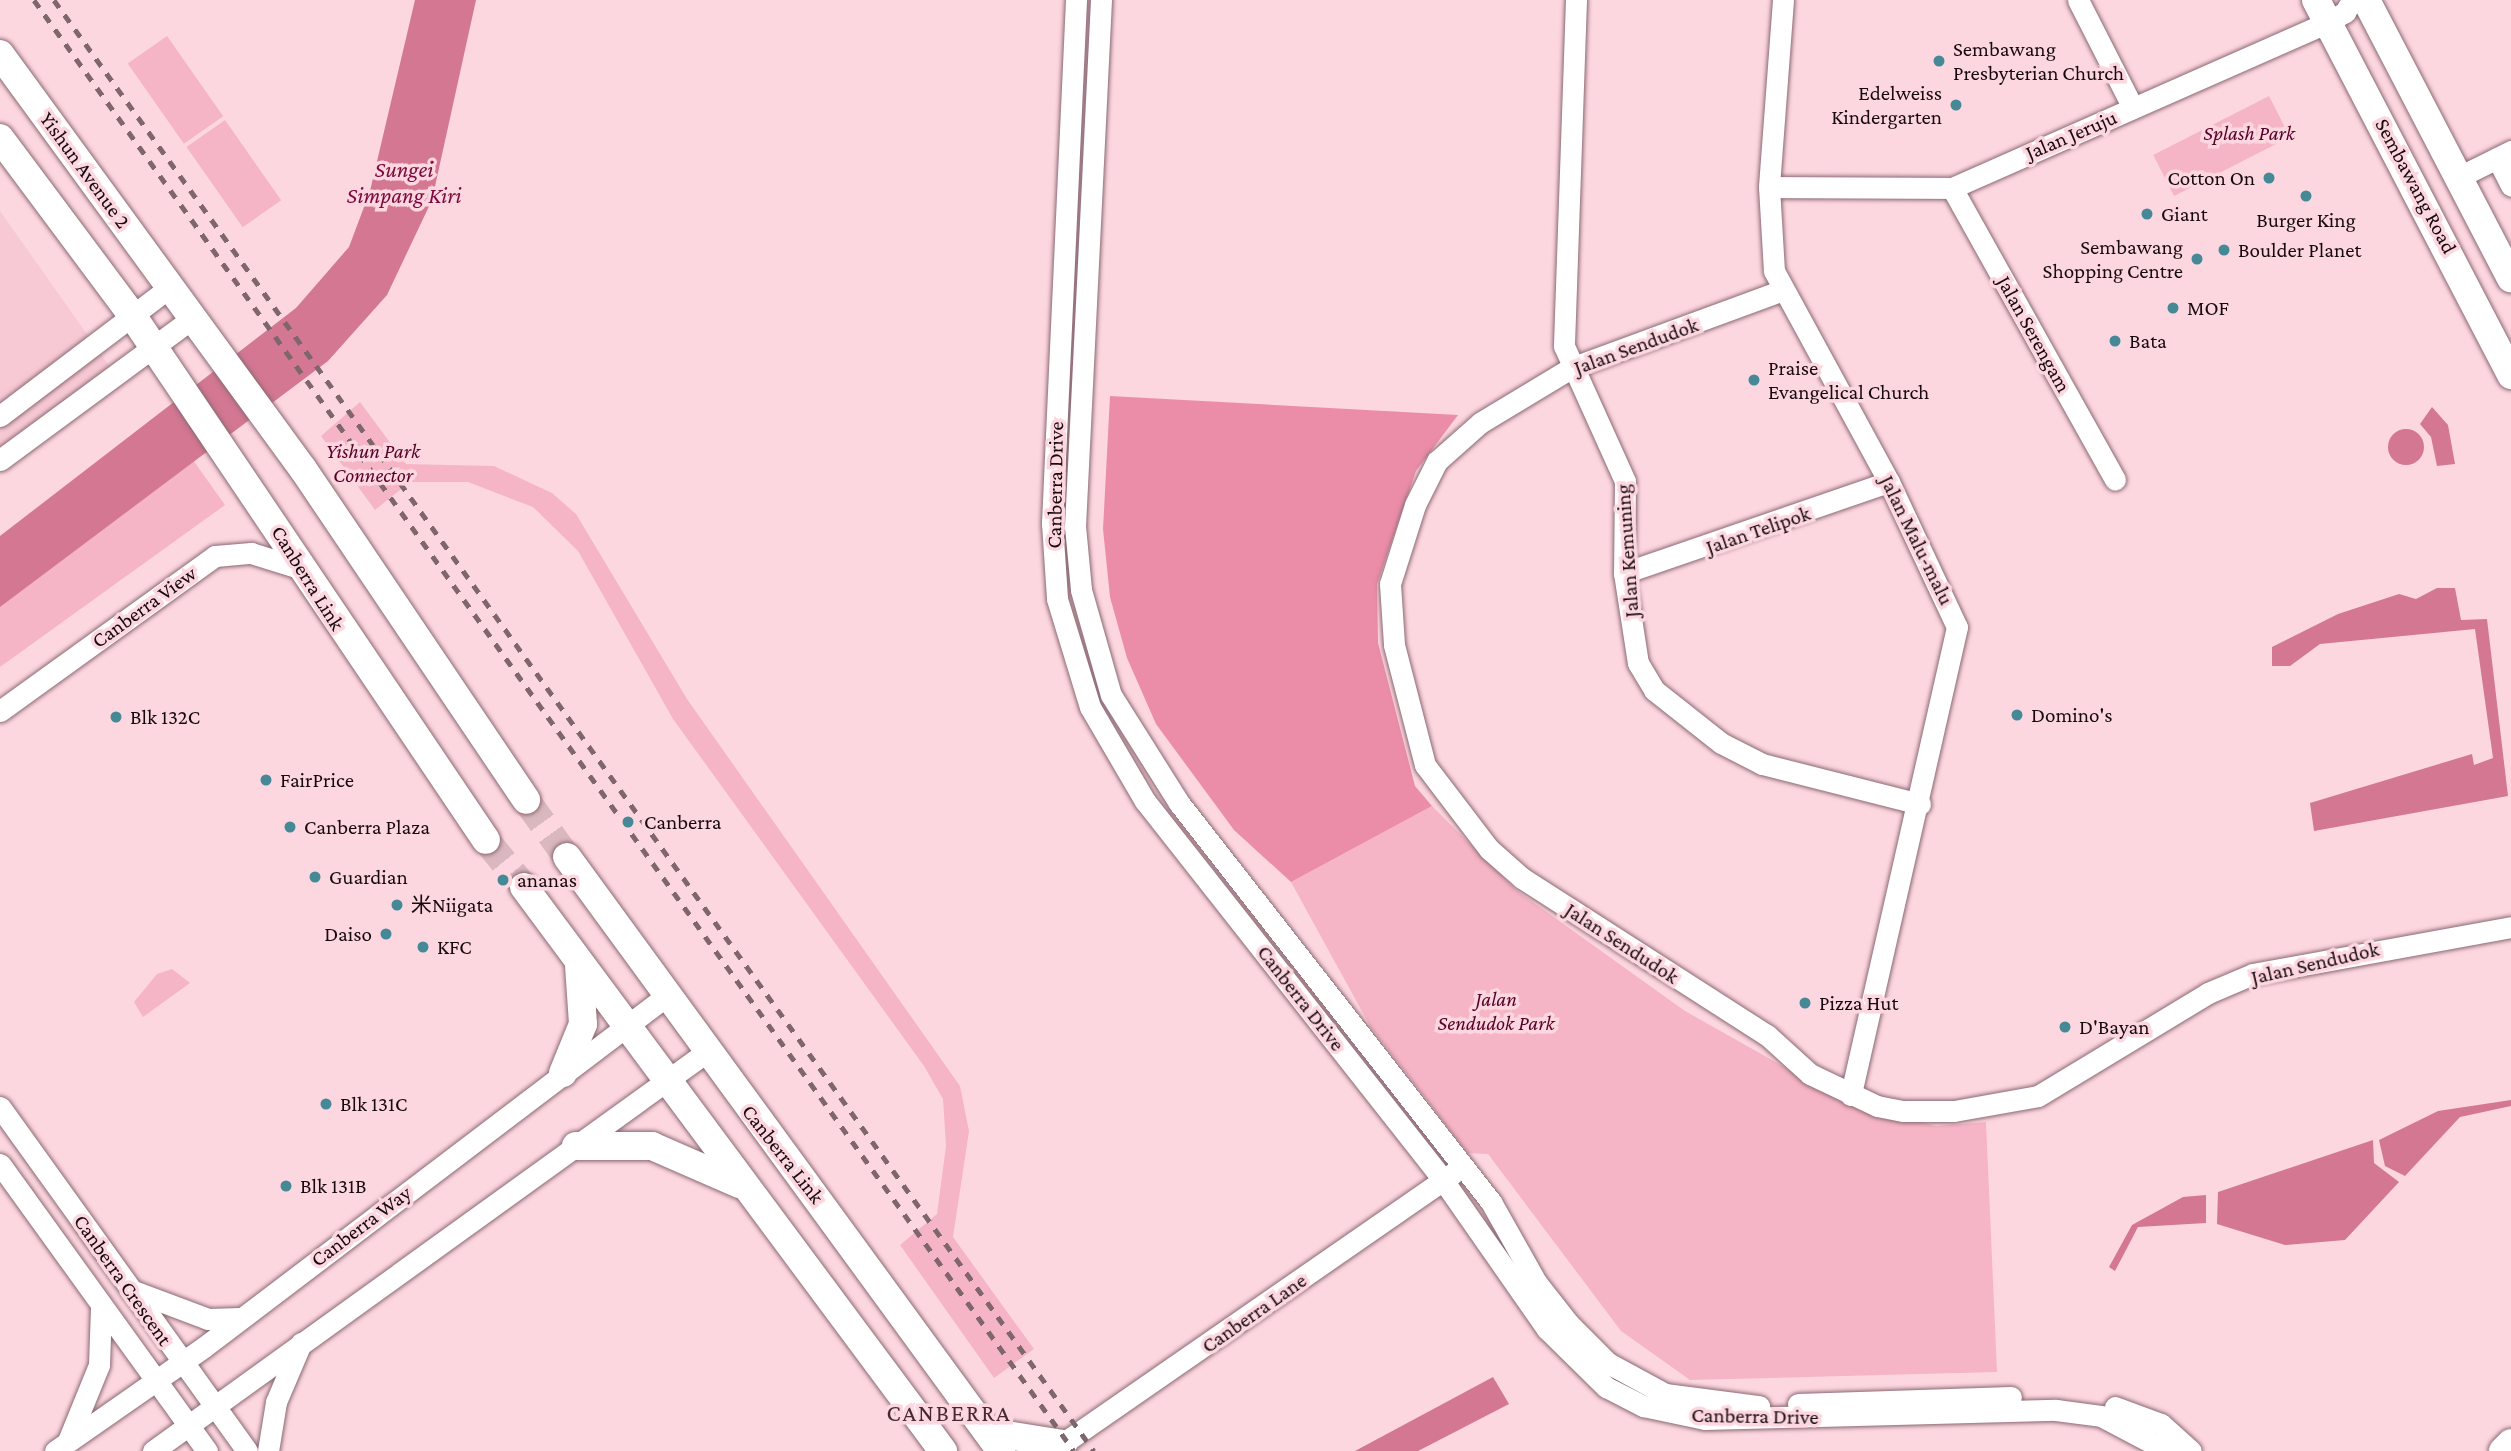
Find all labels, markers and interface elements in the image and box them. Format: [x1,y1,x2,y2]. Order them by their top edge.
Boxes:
place label: Sembawang Presbyterian Church [1953,36,2124,86]
marker: Sembawang Presbyterian Church [1931,53,1947,69]
place label: Edelweiss Kindergarten [1831,80,1942,130]
marker: Edelweiss Kindergarten [1948,97,1964,113]
street label: Jalan Jeruju [2022,104,2120,166]
street label: Yishun Avenue 2 [34,107,136,233]
street label: Sembawang Road [2370,114,2462,258]
park label: Splash Park [2203,120,2295,146]
water label: Sungei Simpang Kiri [346,155,462,209]
place label: Cotton On [2168,165,2255,191]
marker: Cotton On [2261,170,2277,186]
marker: Burger King [2298,188,2314,204]
place label: Giant [2161,201,2208,227]
marker: Giant [2139,206,2155,222]
place label: Burger King [2256,207,2356,233]
place label: Sembawang Shopping Centre [2043,234,2183,284]
place label: Boulder Planet [2238,237,2361,263]
marker: Boulder Planet [2216,242,2232,258]
marker: Sembawang Shopping Centre [2189,251,2205,267]
street label: Jalan Serengam [1992,271,2076,397]
place label: MOF [2187,295,2229,321]
marker: MOF [2165,300,2181,316]
street label: Jalan Sendudok [1570,312,1702,380]
place label: Bata [2129,328,2167,354]
marker: Bata [2107,333,2123,349]
place label: Praise Evangelical Church [1768,355,1929,405]
marker: Praise Evangelical Church [1746,372,1762,388]
street label: Canberra Drive [1041,421,1069,549]
park label: Yishun Park Connector [326,438,420,488]
street label: Jalan Malu-malu [1875,471,1959,609]
street label: Jalan Kemuning [1610,483,1644,619]
street label: Jalan Telipok [1703,500,1813,560]
street label: Canberra Link [266,521,350,635]
street label: Canberra View [87,561,201,653]
place label: Domino's [2031,702,2113,728]
place label: Blk 132C [130,704,200,730]
marker: Domino's [2009,707,2025,723]
marker: Blk 132C [108,709,124,725]
place label: FairPrice [280,767,354,793]
marker: FairPrice [258,772,274,788]
place label: Canberra [644,809,722,835]
marker: Canberra [618,812,638,832]
place label: Canberra Plaza [304,814,430,840]
marker: Canberra Plaza [282,819,298,835]
place label: Guardian [329,864,408,890]
place label: ananas [517,867,577,893]
marker: Guardian [307,869,323,885]
marker: ananas [495,872,511,888]
place label: 米Niigata [411,892,493,918]
marker: 米Niigata [389,897,405,913]
street label: Jalan Sendudok [1560,897,1684,989]
place label: Daiso [324,921,372,947]
marker: Daiso [378,926,394,942]
place label: KFC [437,934,472,960]
street label: Jalan Sendudok [2249,936,2381,990]
marker: KFC [415,939,431,955]
street label: Canberra Drive [1252,940,1350,1056]
park label: Jalan Sendudok Park [1437,986,1555,1036]
place label: Pizza Hut [1819,990,1898,1016]
marker: Pizza Hut [1797,995,1813,1011]
place label: D'Bayan [2079,1014,2149,1040]
marker: D'Bayan [2057,1019,2073,1035]
place label: Blk 131C [340,1091,407,1117]
marker: Blk 131C [318,1096,334,1112]
street label: Canberra Link [737,1099,829,1209]
place label: Blk 131B [300,1173,366,1199]
marker: Blk 131B [278,1178,294,1194]
street label: Canberra Way [306,1180,416,1272]
street label: Canberra Crescent [68,1210,178,1350]
street label: Canberra Lane [1197,1268,1311,1358]
district label: CANBERRA [887,1399,1011,1427]
street label: Canberra Drive [1691,1402,1819,1430]

